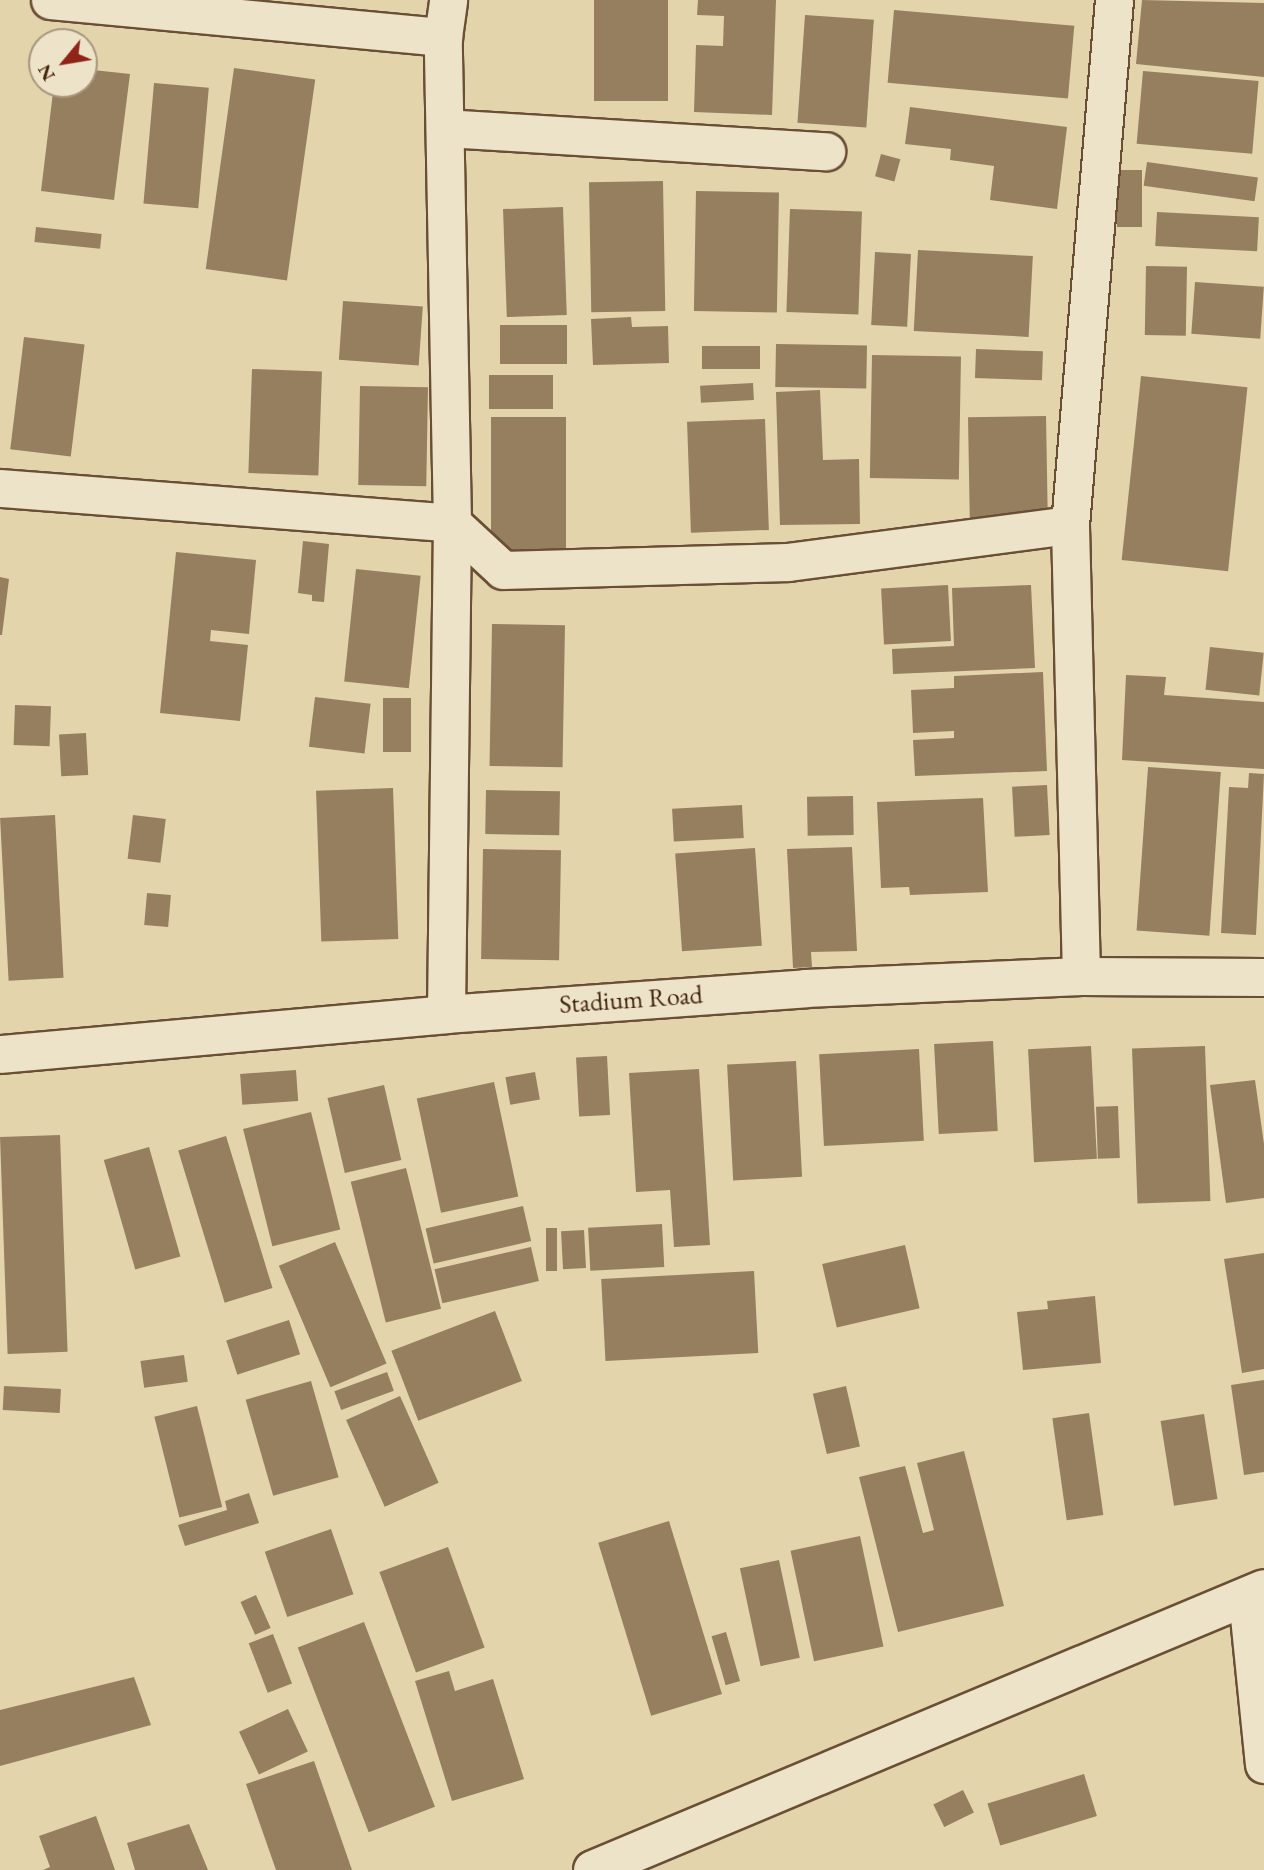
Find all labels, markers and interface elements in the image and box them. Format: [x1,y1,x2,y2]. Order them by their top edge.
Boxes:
north arrow [28,28,98,98]
text: N [31,60,61,86]
street label: Stadium Road [558,979,704,1021]

